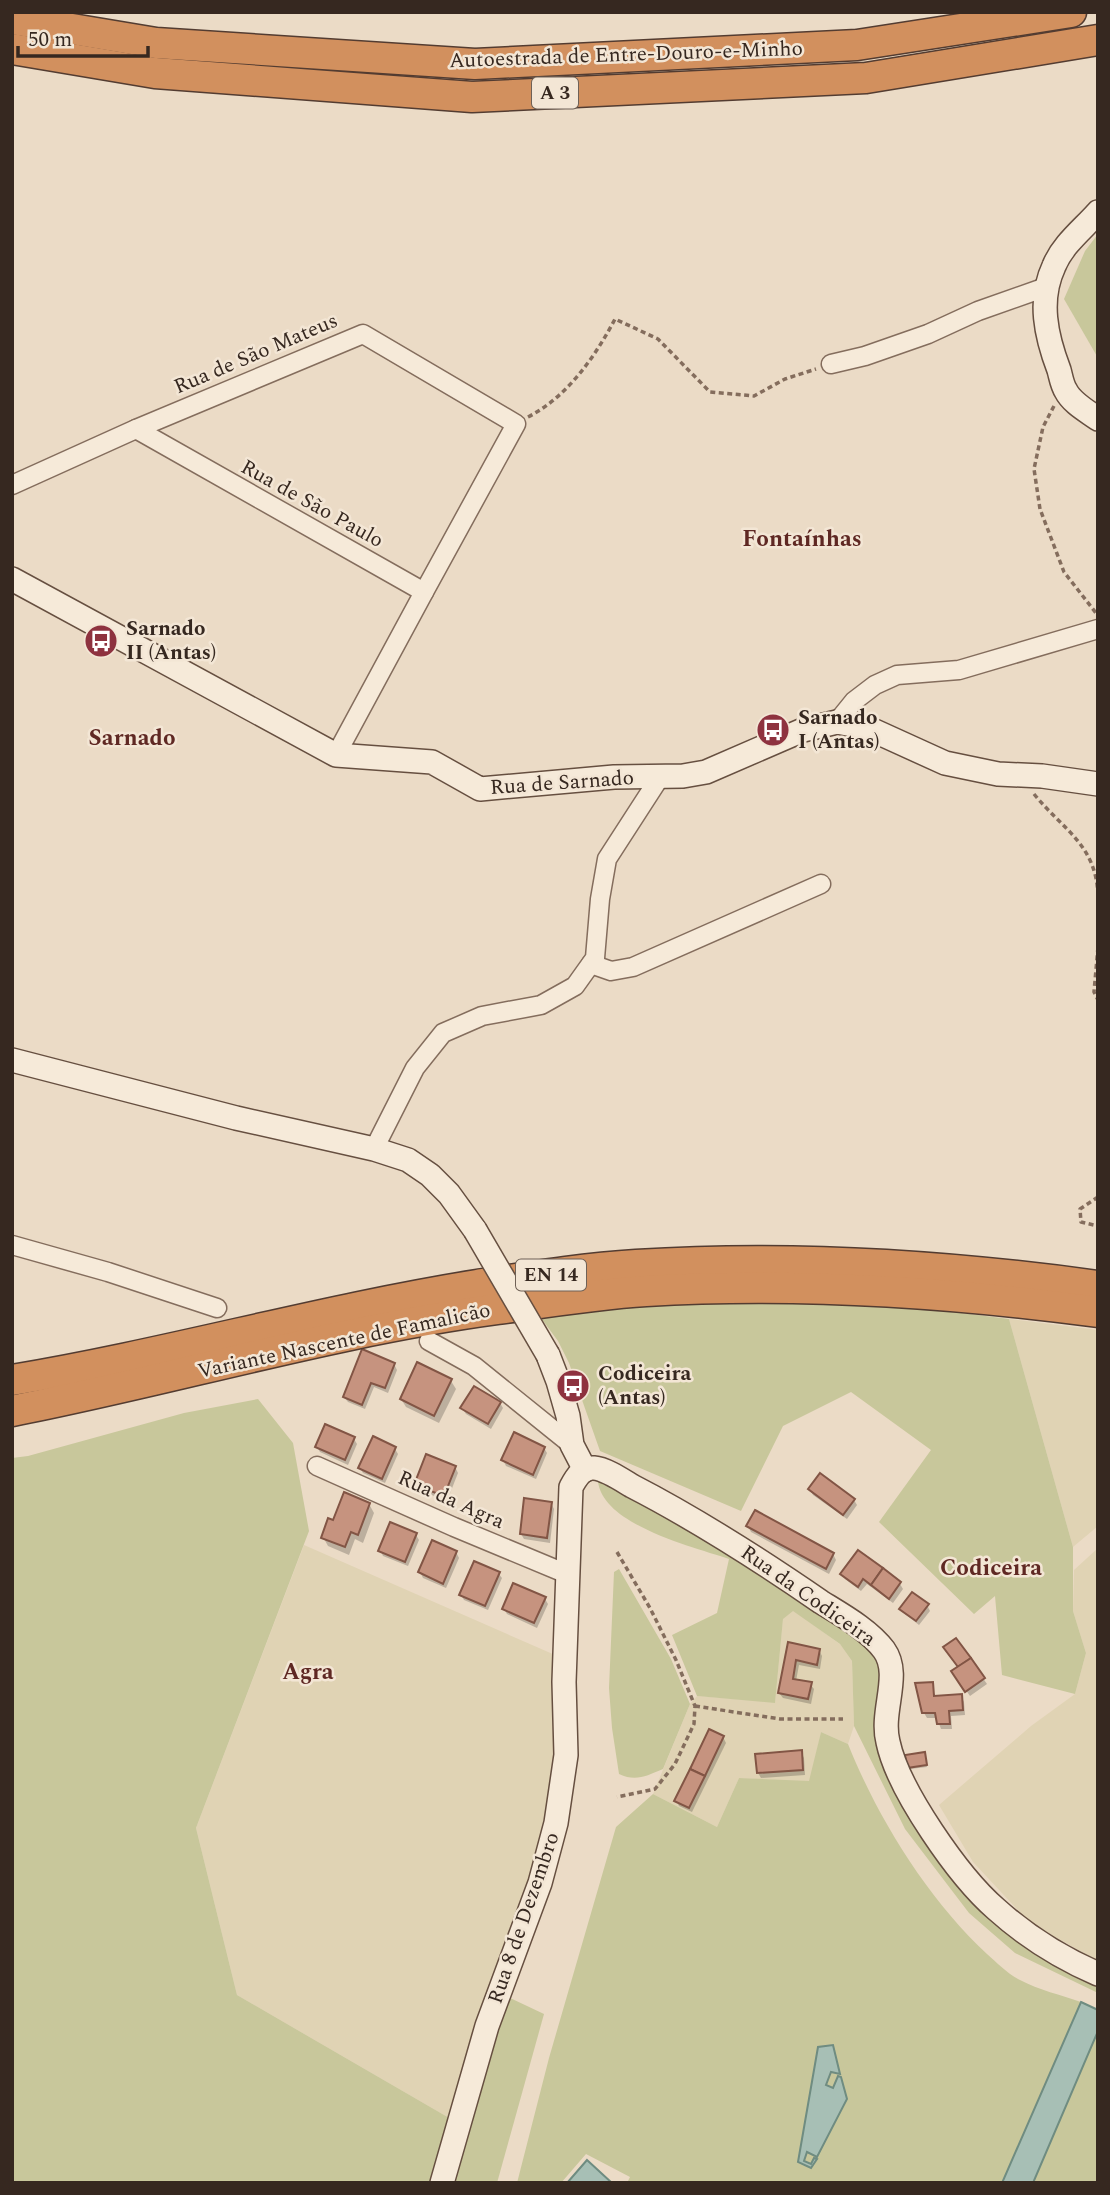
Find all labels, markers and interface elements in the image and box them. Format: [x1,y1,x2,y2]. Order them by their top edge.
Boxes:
scale bar [18,14,147,58]
text: 50 m [28,24,72,56]
street label: Autoestrada de Entre-Douro-e-Minho [448,33,804,77]
road number: A 3 [532,78,578,108]
street label: Rua de São Mateus [169,305,343,403]
street label: Rua de São Paulo [235,451,389,557]
district label: Fontaínhas [742,522,862,557]
place label: Sarnado II (Antas) [126,613,216,669]
bus stop icon: Sarnado II (Antas) [82,622,120,660]
place label: Sarnado I (Antas) [798,702,880,758]
bus stop icon: Sarnado I (Antas) [754,711,792,749]
district label: Sarnado [89,721,175,756]
street label: Rua de Sarnado [489,762,635,804]
road number: EN 14 [516,1260,586,1290]
street label: Variante Nascente de Famalicão [195,1294,493,1388]
place label: Codiceira (Antas) [598,1358,691,1414]
bus stop icon: Codiceira (Antas) [554,1367,592,1405]
street label: Rua da Agra [392,1462,510,1538]
street label: Rua da Codiceira [734,1537,883,1655]
district label: Codiceira [940,1551,1042,1586]
district label: Agra [282,1655,334,1690]
street label: Rua 8 de Dezembro [480,1828,568,2008]

